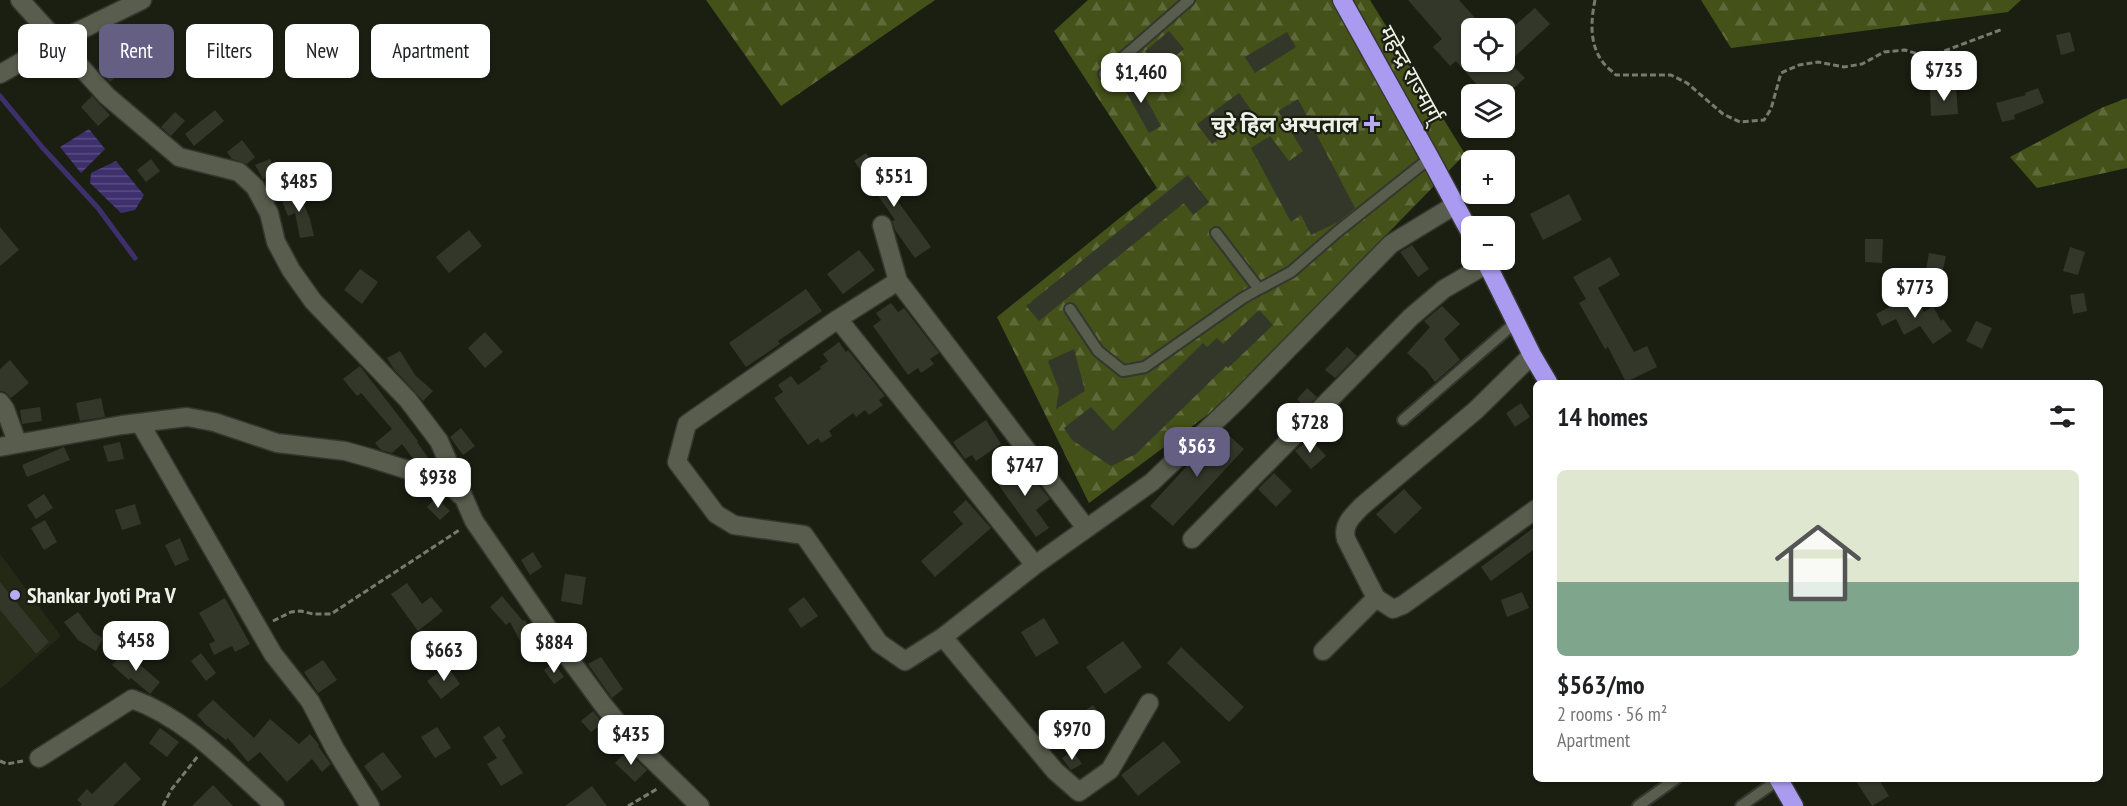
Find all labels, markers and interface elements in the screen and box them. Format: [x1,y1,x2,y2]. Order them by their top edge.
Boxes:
map controls [1461,18,1515,270]
button: locate [1461,18,1515,72]
street label: महेन्द्र राज्मार्ग् [1373,21,1451,130]
chip: Buy [18,24,87,78]
chip: Rent [99,24,174,78]
chip: Filters [186,24,273,78]
chip: New [285,24,359,78]
chip: Apartment [371,24,490,78]
pin: $735 [1908,51,1980,102]
pin: $1,460 [1092,53,1190,104]
text: $735 [1925,57,1963,83]
text: $1,460 [1115,59,1167,85]
button: layers [1461,84,1515,138]
place label: चुरे हिल अस्पताल [1211,110,1359,138]
marker: चुरे हिल अस्पताल [1363,115,1381,133]
button: + [1461,150,1515,204]
pin: $551 [858,157,930,208]
pin: $485 [263,162,335,213]
text: $551 [875,163,913,189]
text: $485 [280,168,318,194]
button: − [1461,216,1515,270]
pin: $773 [1879,268,1951,319]
text: $773 [1896,274,1934,300]
text: 14 homes [1557,400,1648,433]
icon: filters [2046,400,2079,433]
pin: $728 [1274,403,1346,454]
text: $728 [1291,409,1329,435]
pin: $563 [1161,427,1233,478]
text: $563 [1178,433,1216,459]
pin: $747 [989,446,1061,497]
text: $747 [1006,452,1044,478]
pin: $938 [402,458,474,509]
text: $938 [419,464,457,490]
icon: home [1764,509,1872,617]
place label: Shankar Jyoti Pra V [27,581,177,609]
marker: Shankar Jyoti Pra V [8,588,22,602]
pin: $458 [100,621,172,672]
pin: $884 [518,623,590,674]
text: $458 [117,627,155,653]
text: $884 [535,629,573,655]
pin: $663 [408,631,480,682]
text: $663 [425,637,463,663]
text: $563/mo [1557,668,1645,701]
text: 2 rooms · 56 m² [1557,701,1667,727]
pin: $970 [1036,710,1108,761]
pin: $435 [595,715,667,766]
text: $970 [1053,716,1091,742]
text: $435 [612,721,650,747]
text: Apartment [1557,727,1630,753]

